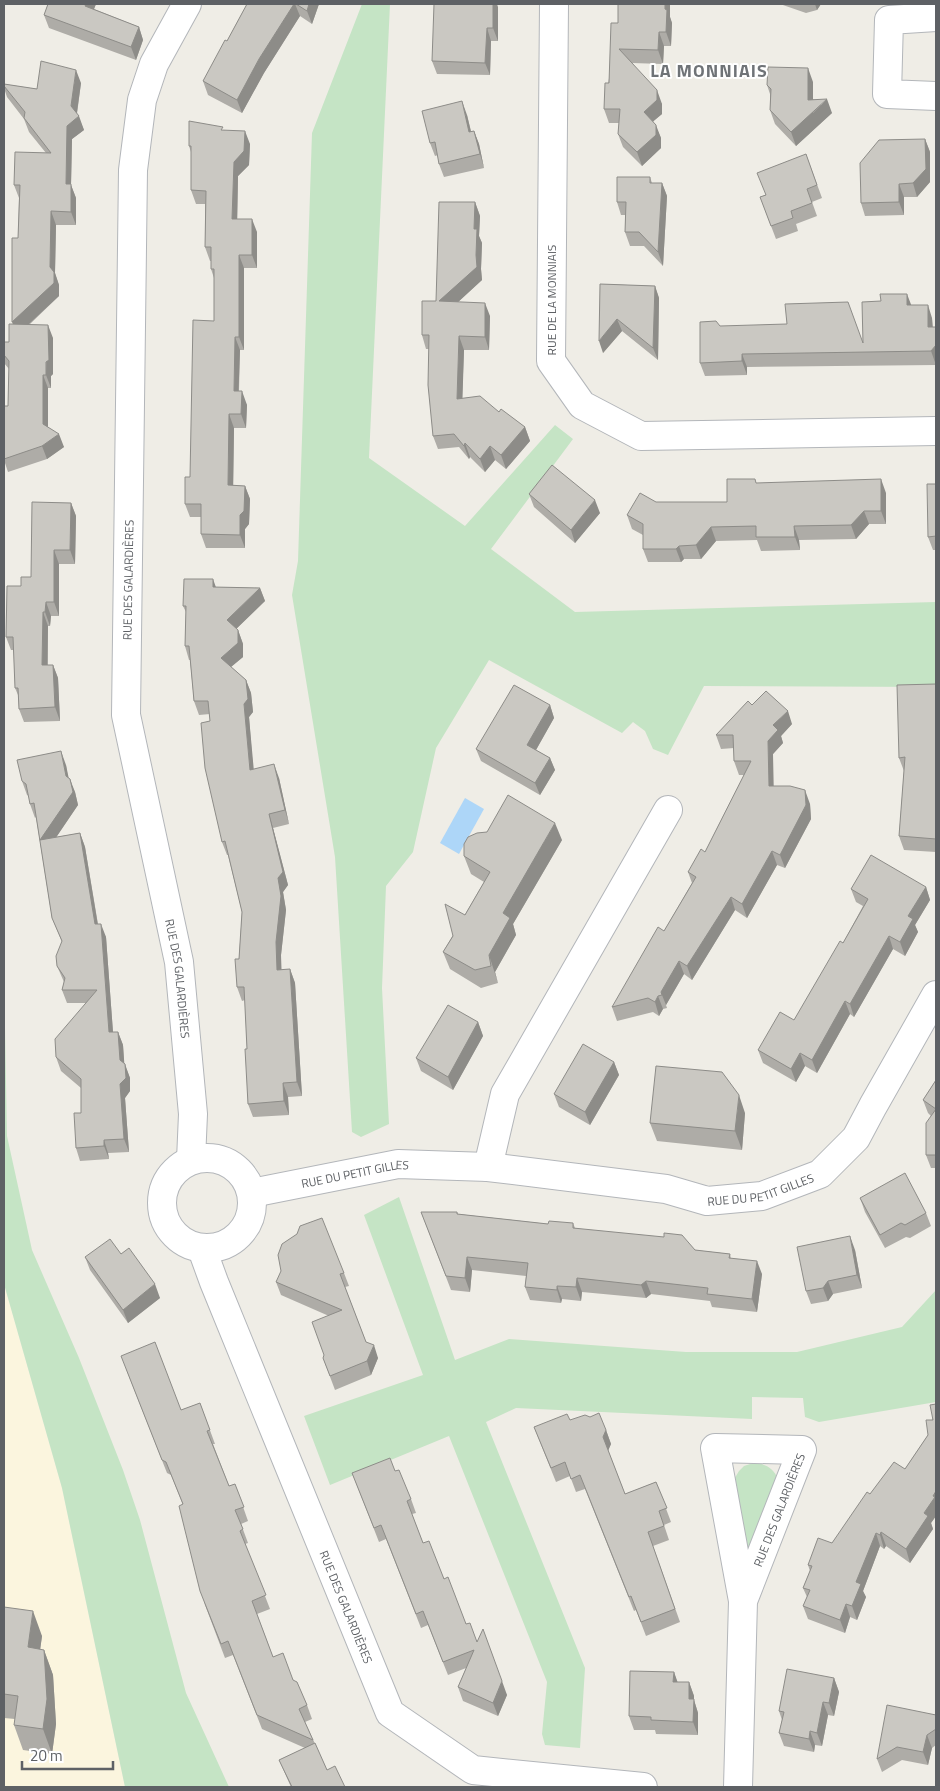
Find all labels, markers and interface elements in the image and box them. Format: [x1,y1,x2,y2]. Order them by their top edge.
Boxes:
district label: LA MONNIAIS [650,57,768,84]
street label: RUE DE LA MONNIAIS [542,245,561,355]
street label: RUE DES GALARDIÈRES [117,520,139,640]
street label: RUE DES GALARDIÈRES [160,917,195,1039]
street label: RUE DU PETIT GILLES [299,1154,409,1193]
street label: RUE DU PETIT GILLES [706,1168,816,1210]
street label: RUE DES GALARDIÈRES [748,1450,809,1569]
street label: RUE DES GALARDIÈRES [315,1547,378,1666]
scale bar [22,1738,114,1770]
text: 20 m [30,1744,63,1767]

